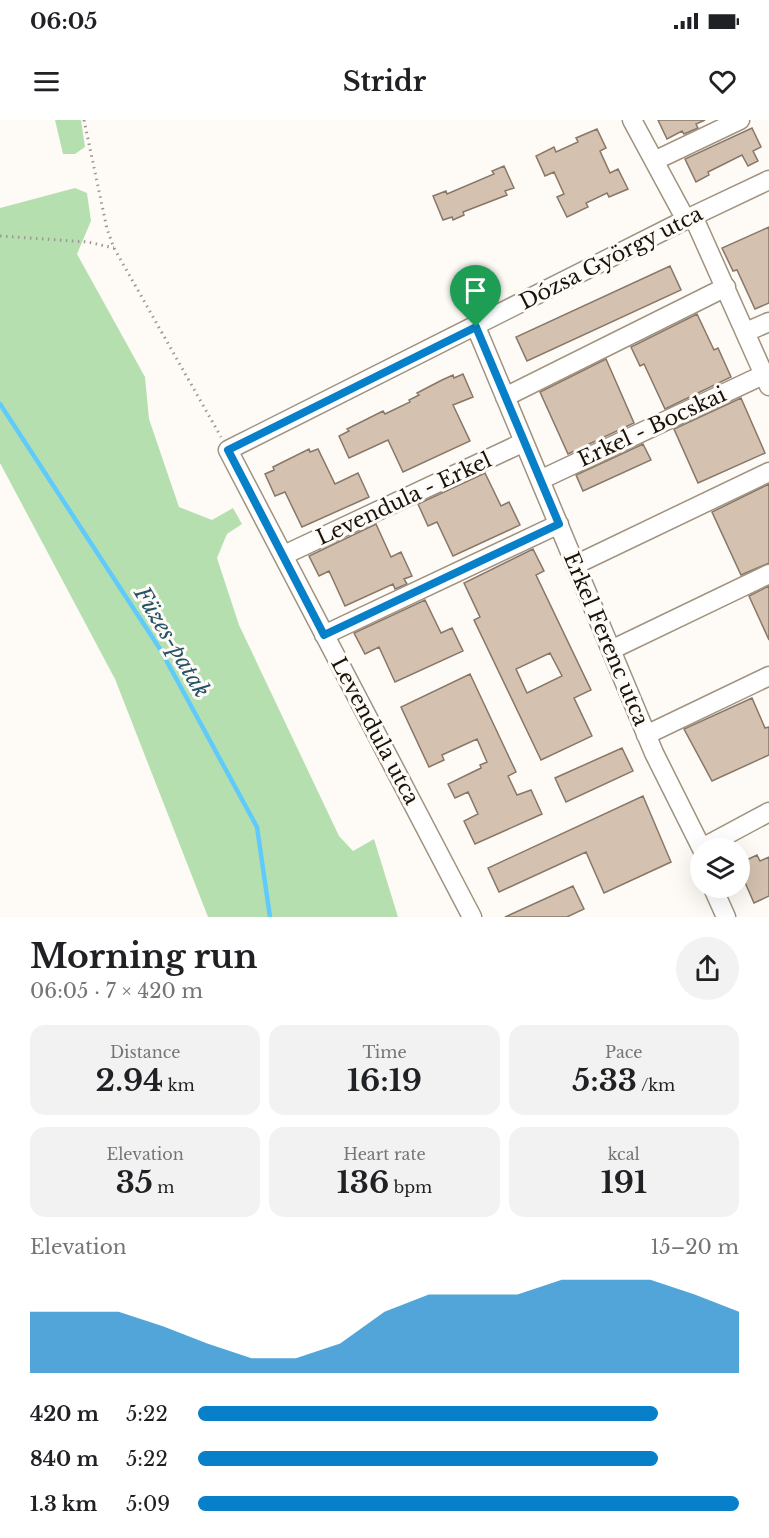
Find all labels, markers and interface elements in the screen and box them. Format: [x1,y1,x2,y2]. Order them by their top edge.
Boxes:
text: 06:05 [30,8,97,35]
icon: menu [30,65,63,98]
text: Stridr [343,65,426,98]
icon: heart [706,65,739,98]
street label: Dózsa György utca [515,200,707,315]
pin [450,265,501,327]
icon: arrive [459,274,492,307]
street label: Erkel - Bocskai [574,381,730,473]
street label: Levendula - Erkel [312,447,496,551]
street label: Erkel Ferenc utca [558,548,654,730]
water label: Füzes-patak [128,581,216,702]
street label: Levendula utca [325,653,425,810]
map controls [690,838,750,898]
button: layers [690,838,750,898]
text: Morning run [30,936,258,977]
button: share [676,937,739,1000]
text: 06:05 · 7 × 420 m [30,979,203,1003]
text: Distance [110,1042,180,1062]
text: Time [362,1042,407,1062]
text: Pace [605,1042,643,1062]
text: 2.94 [96,1062,163,1099]
text: 16:19 [347,1062,422,1099]
text: 5:33 [572,1062,637,1099]
text: km [163,1075,195,1095]
text: /km [637,1075,675,1095]
text: Elevation [107,1144,184,1164]
text: Heart rate [343,1144,426,1164]
text: kcal [608,1144,640,1164]
text: 35 [116,1164,153,1201]
text: 136 [337,1164,389,1201]
text: 191 [601,1164,647,1201]
text: m [153,1177,175,1197]
text: bpm [389,1177,432,1197]
text: Elevation [30,1235,127,1259]
text: 15–20 m [650,1235,739,1259]
text: 420 m [30,1402,99,1426]
text: 5:22 [126,1402,168,1426]
text: 840 m [30,1447,99,1471]
text: 5:22 [126,1447,168,1471]
text: 1.3 km [30,1492,97,1516]
text: 5:09 [126,1492,170,1516]

